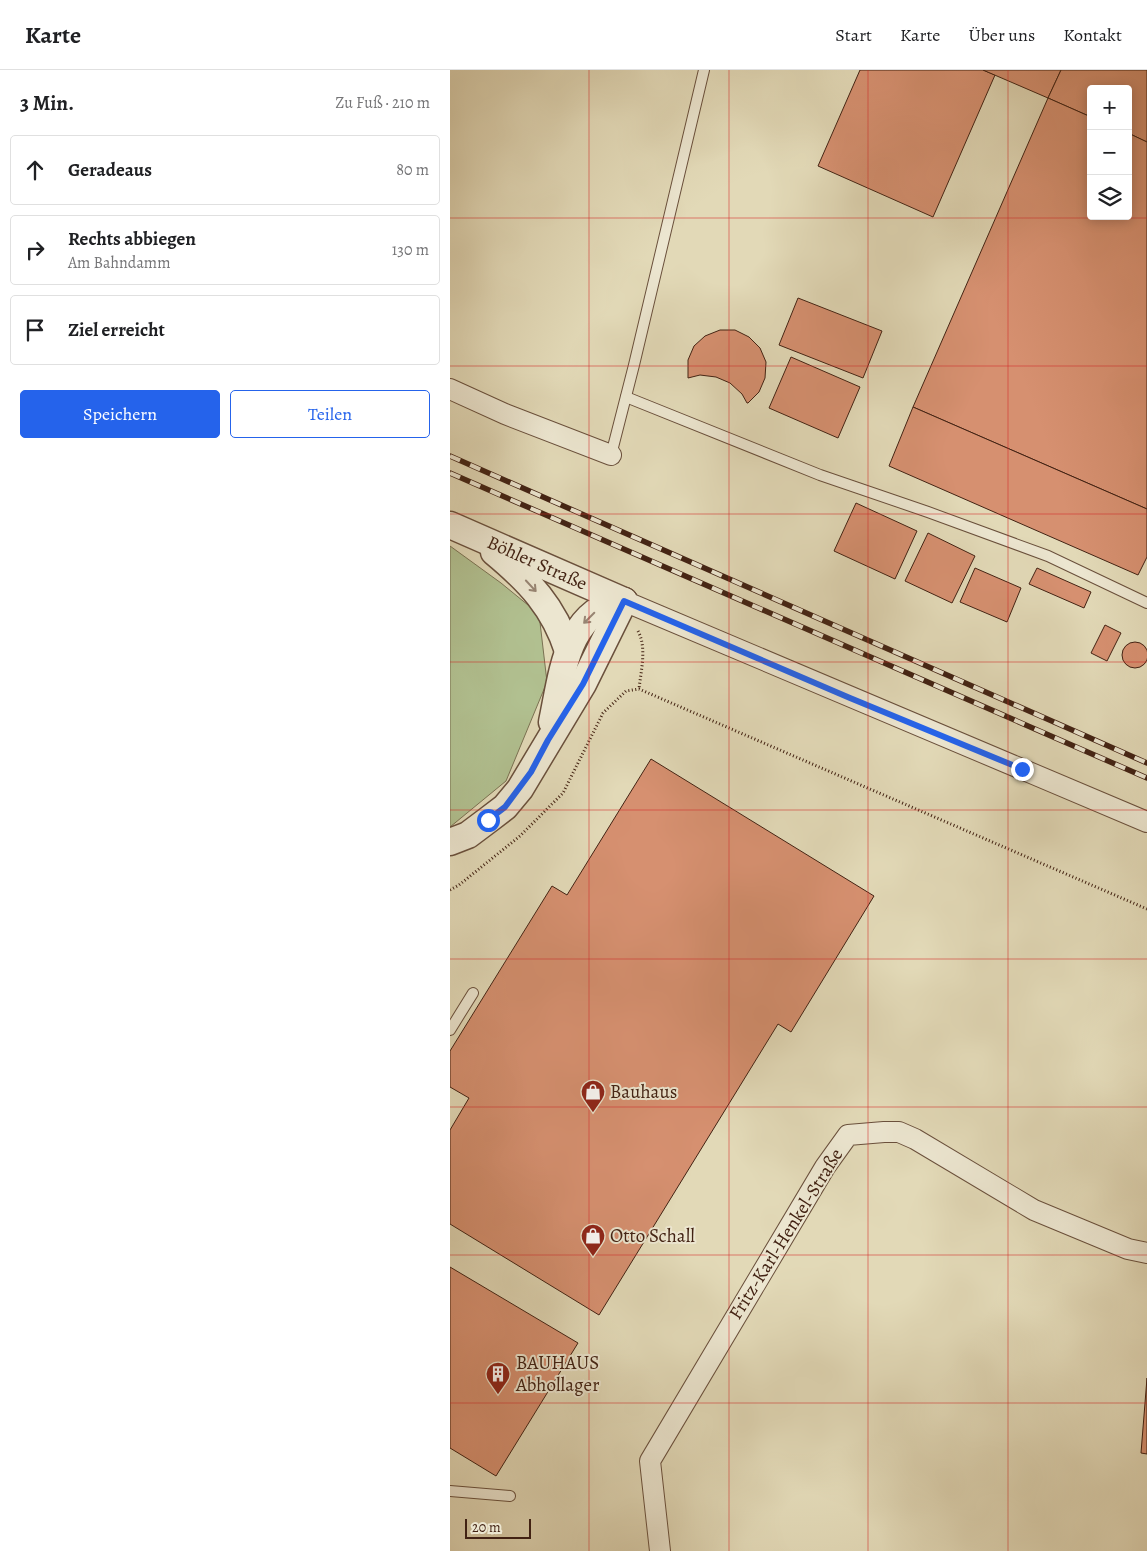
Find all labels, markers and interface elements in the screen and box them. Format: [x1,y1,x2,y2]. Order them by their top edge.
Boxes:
text: Karte [25,19,81,51]
text: Start [835,23,872,47]
text: Karte [900,23,940,47]
text: Über uns [968,23,1035,47]
text: Kontakt [1063,23,1122,47]
map controls [1087,85,1132,220]
button: + [1087,85,1132,130]
text: 3 Min. [20,89,74,117]
text: Zu Fuß · 210 m [335,92,430,114]
button: − [1087,130,1132,175]
icon: ahead [21,156,49,184]
text: Geradeaus [68,157,152,183]
text: 80 m [396,159,429,181]
button: layers [1087,175,1132,220]
text: Rechts abbiegen [68,226,196,252]
icon: right [21,236,49,264]
text: 130 m [392,239,429,261]
text: Am Bahndamm [68,252,171,274]
icon: arrive [21,316,49,344]
text: Ziel erreicht [68,317,165,343]
button: Speichern [20,390,220,438]
button: Teilen [230,390,430,438]
street label: Böhler Straße [483,529,591,597]
one-way arrow [525,580,537,593]
one-way arrow [583,611,595,624]
route end [1011,758,1034,781]
route start [477,809,500,832]
shop icon: Bauhaus [580,1079,606,1113]
place label: Bauhaus [610,1079,677,1105]
street label: Fritz-Karl-Henkel-Straße [723,1144,849,1324]
shop icon: Otto Schall [580,1223,606,1257]
place label: Otto Schall [610,1223,695,1249]
place label: BAUHAUS Abhollager [515,1350,599,1398]
building icon: BAUHAUS Abhollager [485,1361,511,1395]
scale bar [465,1516,531,1539]
text: 20 m [472,1518,501,1537]

